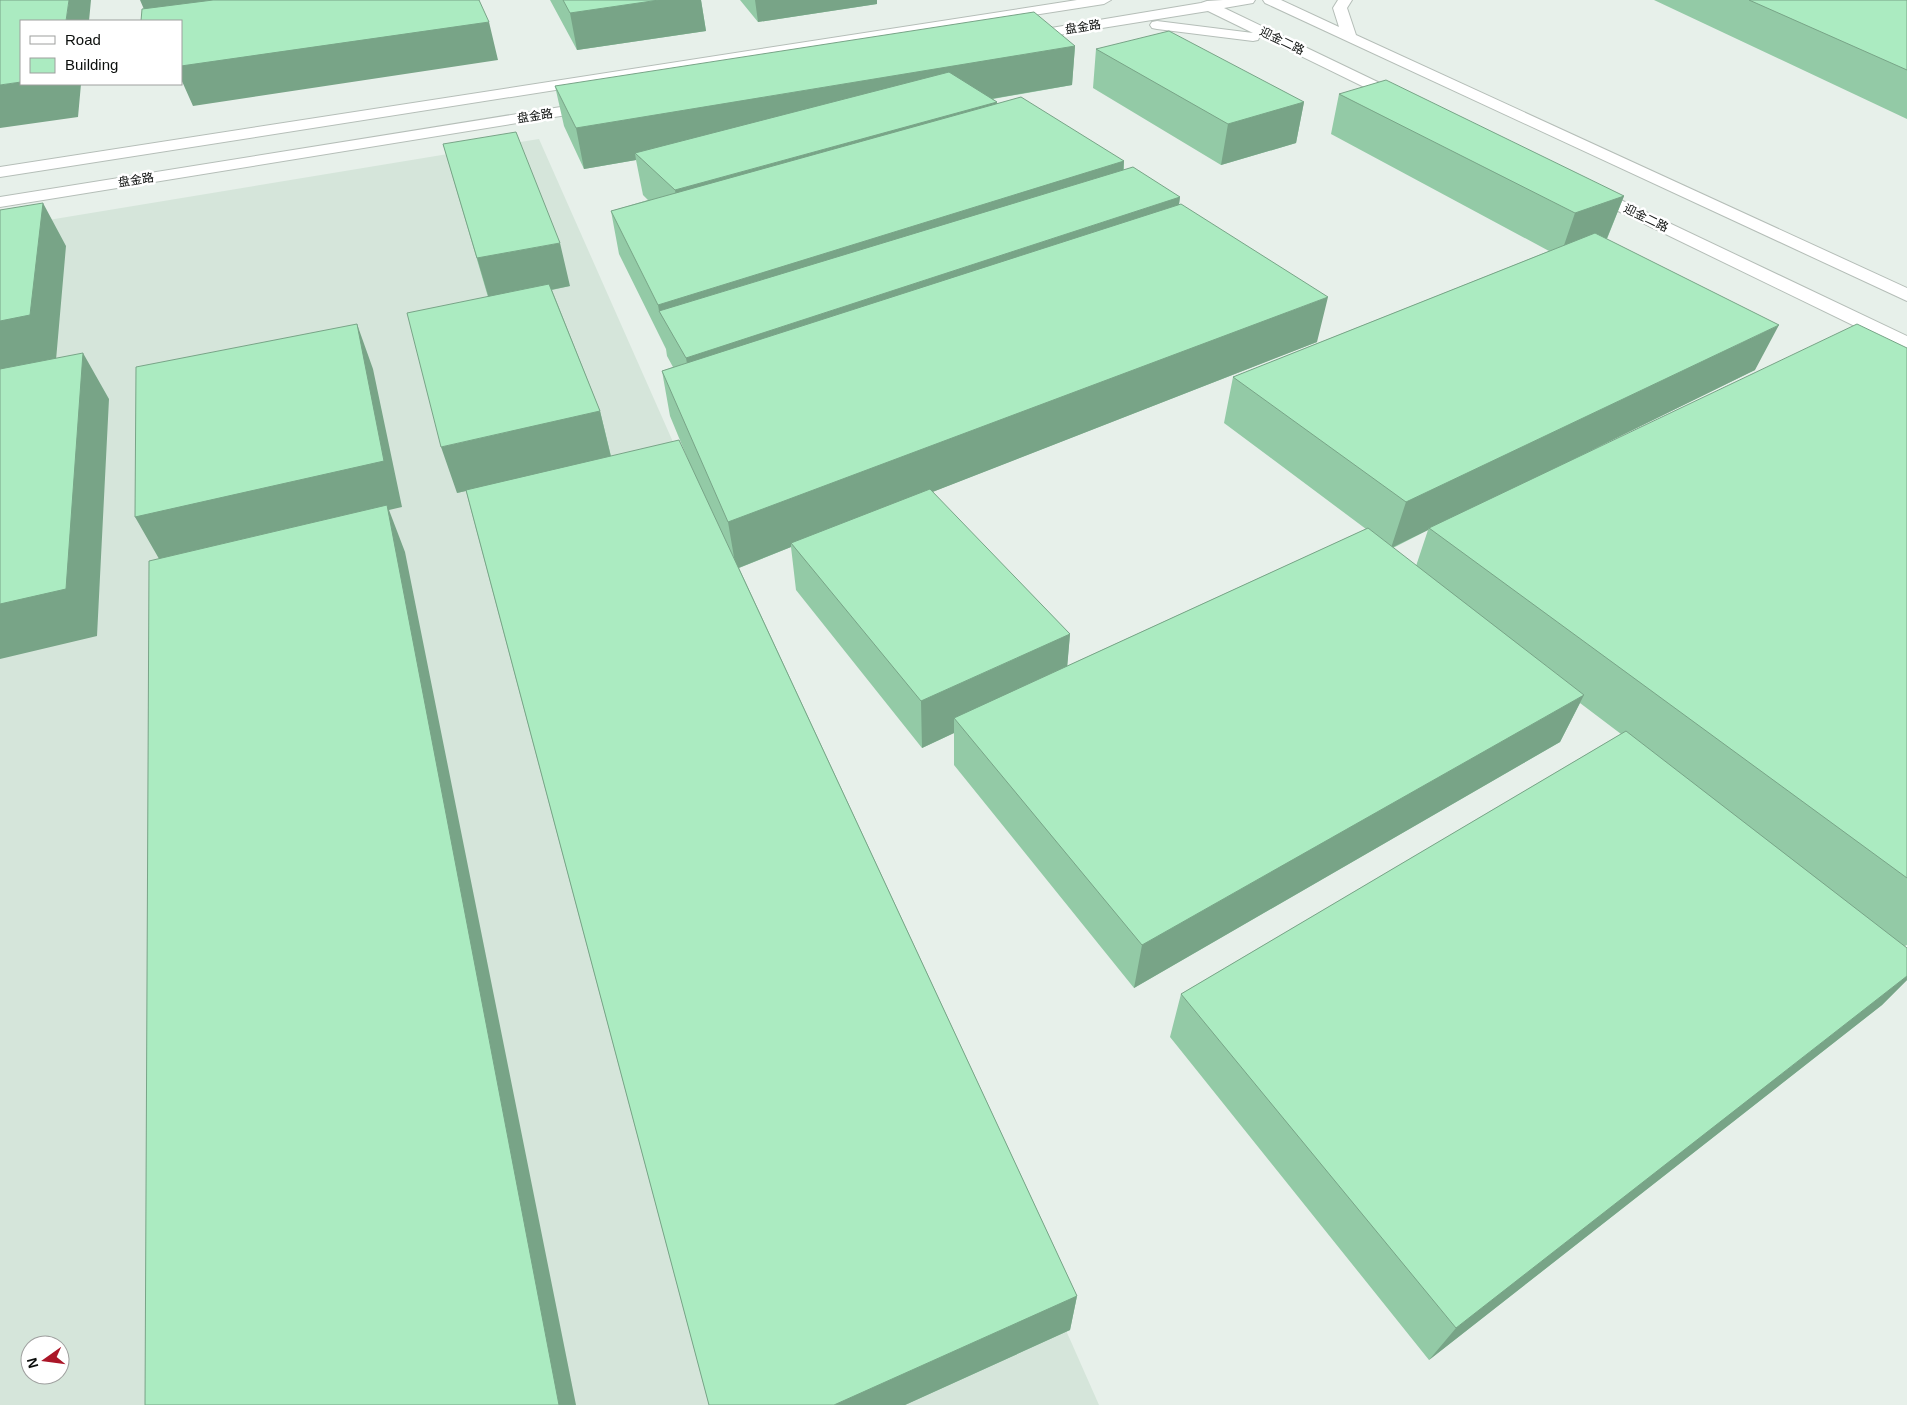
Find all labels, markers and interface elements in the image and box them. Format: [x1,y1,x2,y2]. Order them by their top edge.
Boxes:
street label: 盘金路 [1064,17,1102,37]
legend [20,20,182,85]
street label: 迎金二路 [1257,24,1307,58]
text: Road [65,31,101,48]
text: Building [65,56,118,73]
street label: 盘金路 [516,106,554,126]
street label: 盘金路 [117,170,155,190]
street label: 迎金二路 [1621,201,1671,235]
north arrow [20,1335,70,1385]
text: N [23,1356,41,1370]

